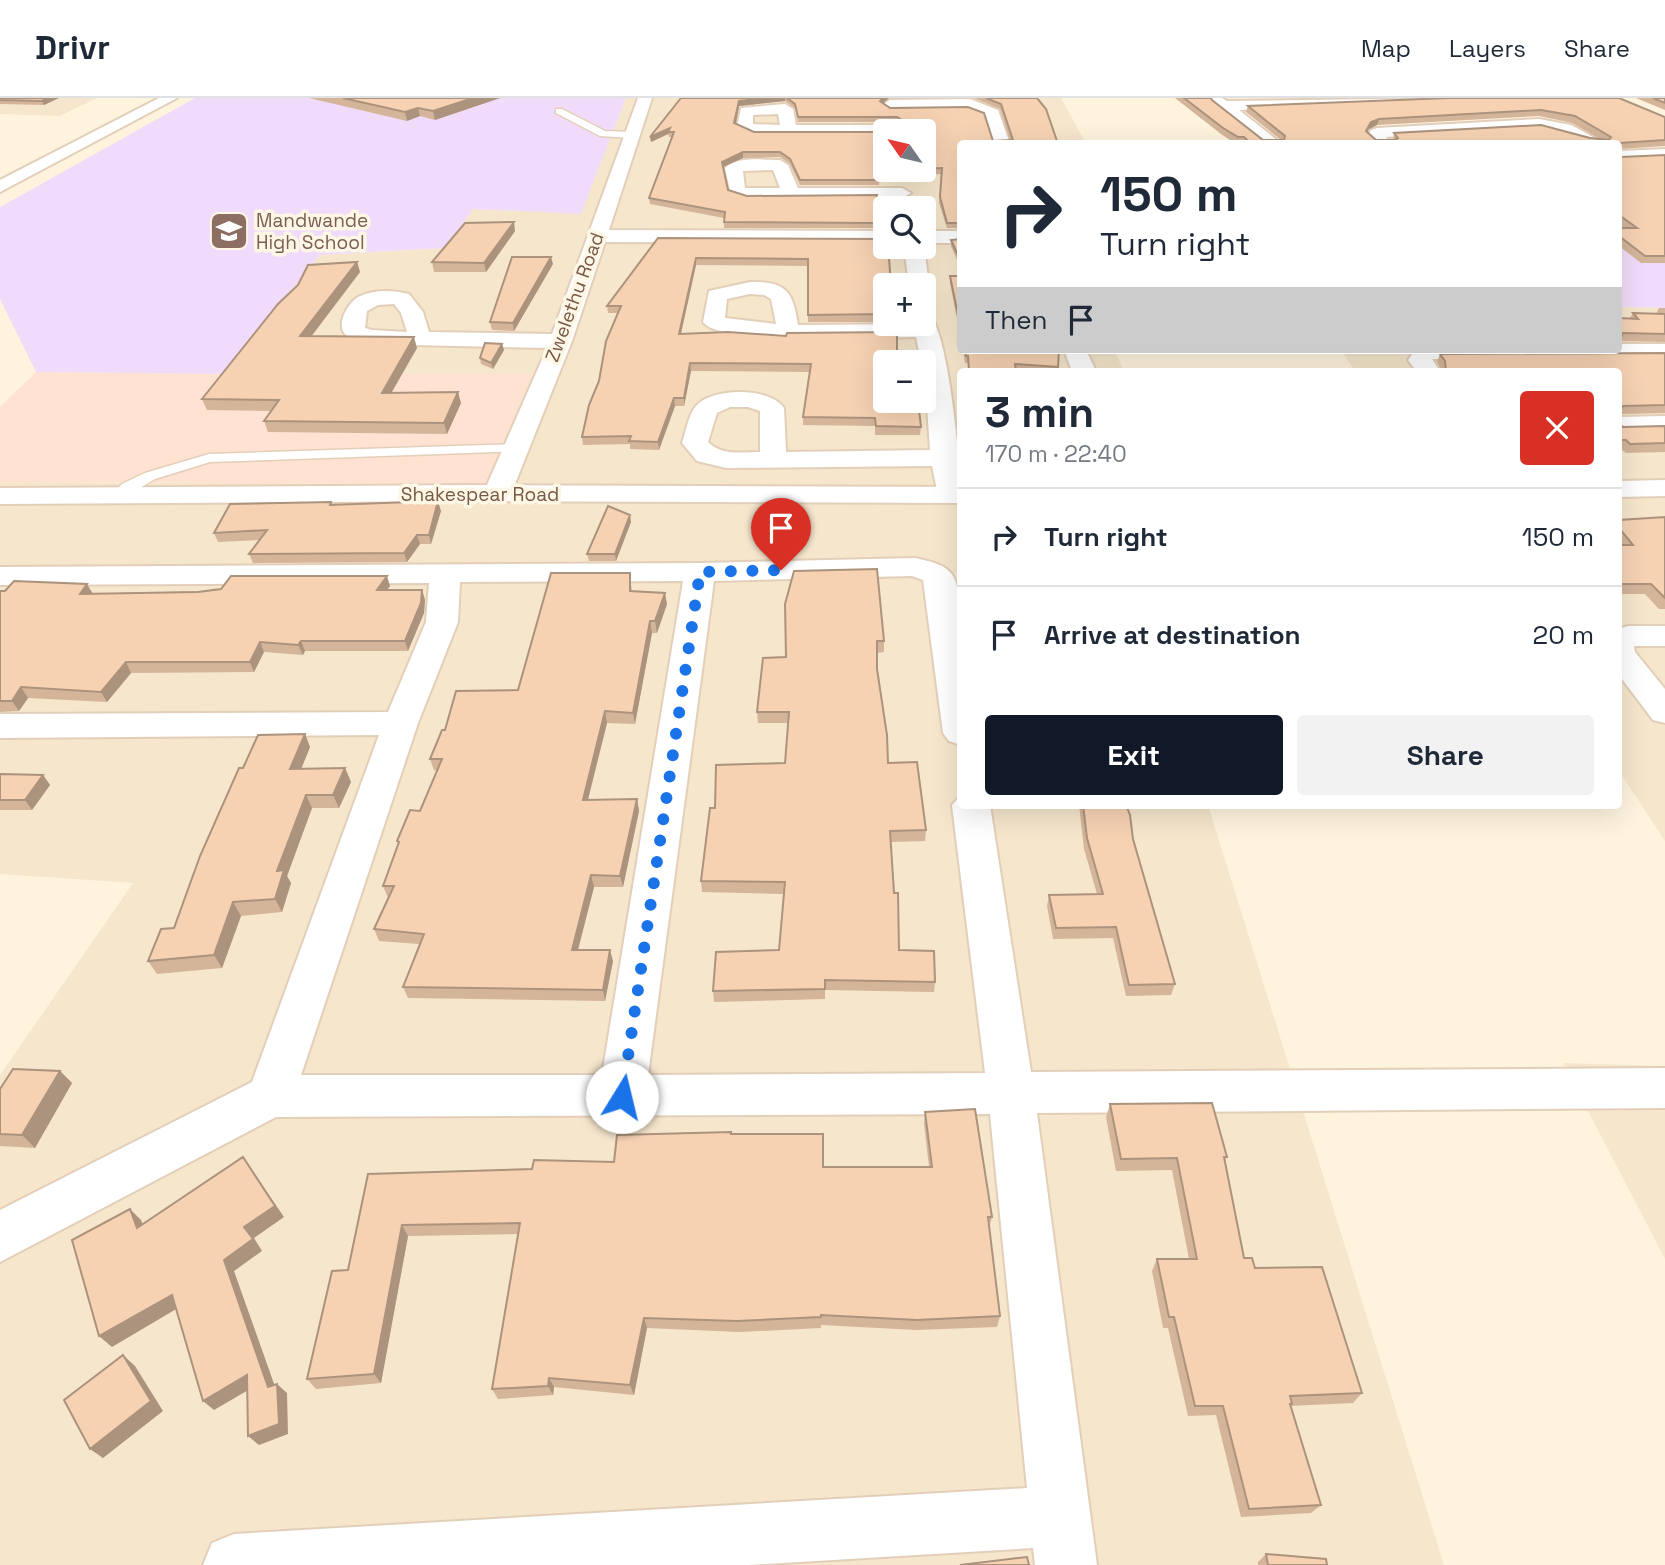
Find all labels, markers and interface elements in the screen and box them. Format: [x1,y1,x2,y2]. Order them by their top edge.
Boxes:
text: Drivr [35,27,110,69]
text: Map [1361,33,1411,64]
text: Layers [1449,33,1526,64]
text: Share [1564,33,1630,64]
north arrow [873,119,936,182]
map controls [873,119,936,413]
text: 150 m [1100,163,1238,225]
icon: right [985,168,1076,259]
button: search [873,196,936,259]
place label: Mandwande High School [256,208,368,255]
school or university icon: Mandwande High School [208,210,250,252]
text: Turn right [1100,224,1250,264]
street label: Zwelethu Road [539,229,609,365]
button: + [873,273,936,336]
icon: arrive [1062,301,1100,339]
text: Then [985,303,1048,337]
button: − [873,350,936,413]
text: 3 min [985,386,1094,439]
button: close [1520,391,1594,465]
text: 170 m · 22:40 [985,439,1127,469]
street label: Shakespear Road [401,482,559,507]
pin [751,498,811,570]
icon: arrive [762,509,800,547]
icon: right [985,518,1023,556]
text: Turn right [1044,520,1168,554]
text: 150 m [1522,520,1594,554]
icon: arrive [985,616,1023,654]
text: Arrive at destination [1044,618,1301,652]
text: 20 m [1533,618,1594,652]
button: Exit [985,715,1283,795]
button: Share [1297,715,1594,795]
position arrow [585,1060,659,1134]

